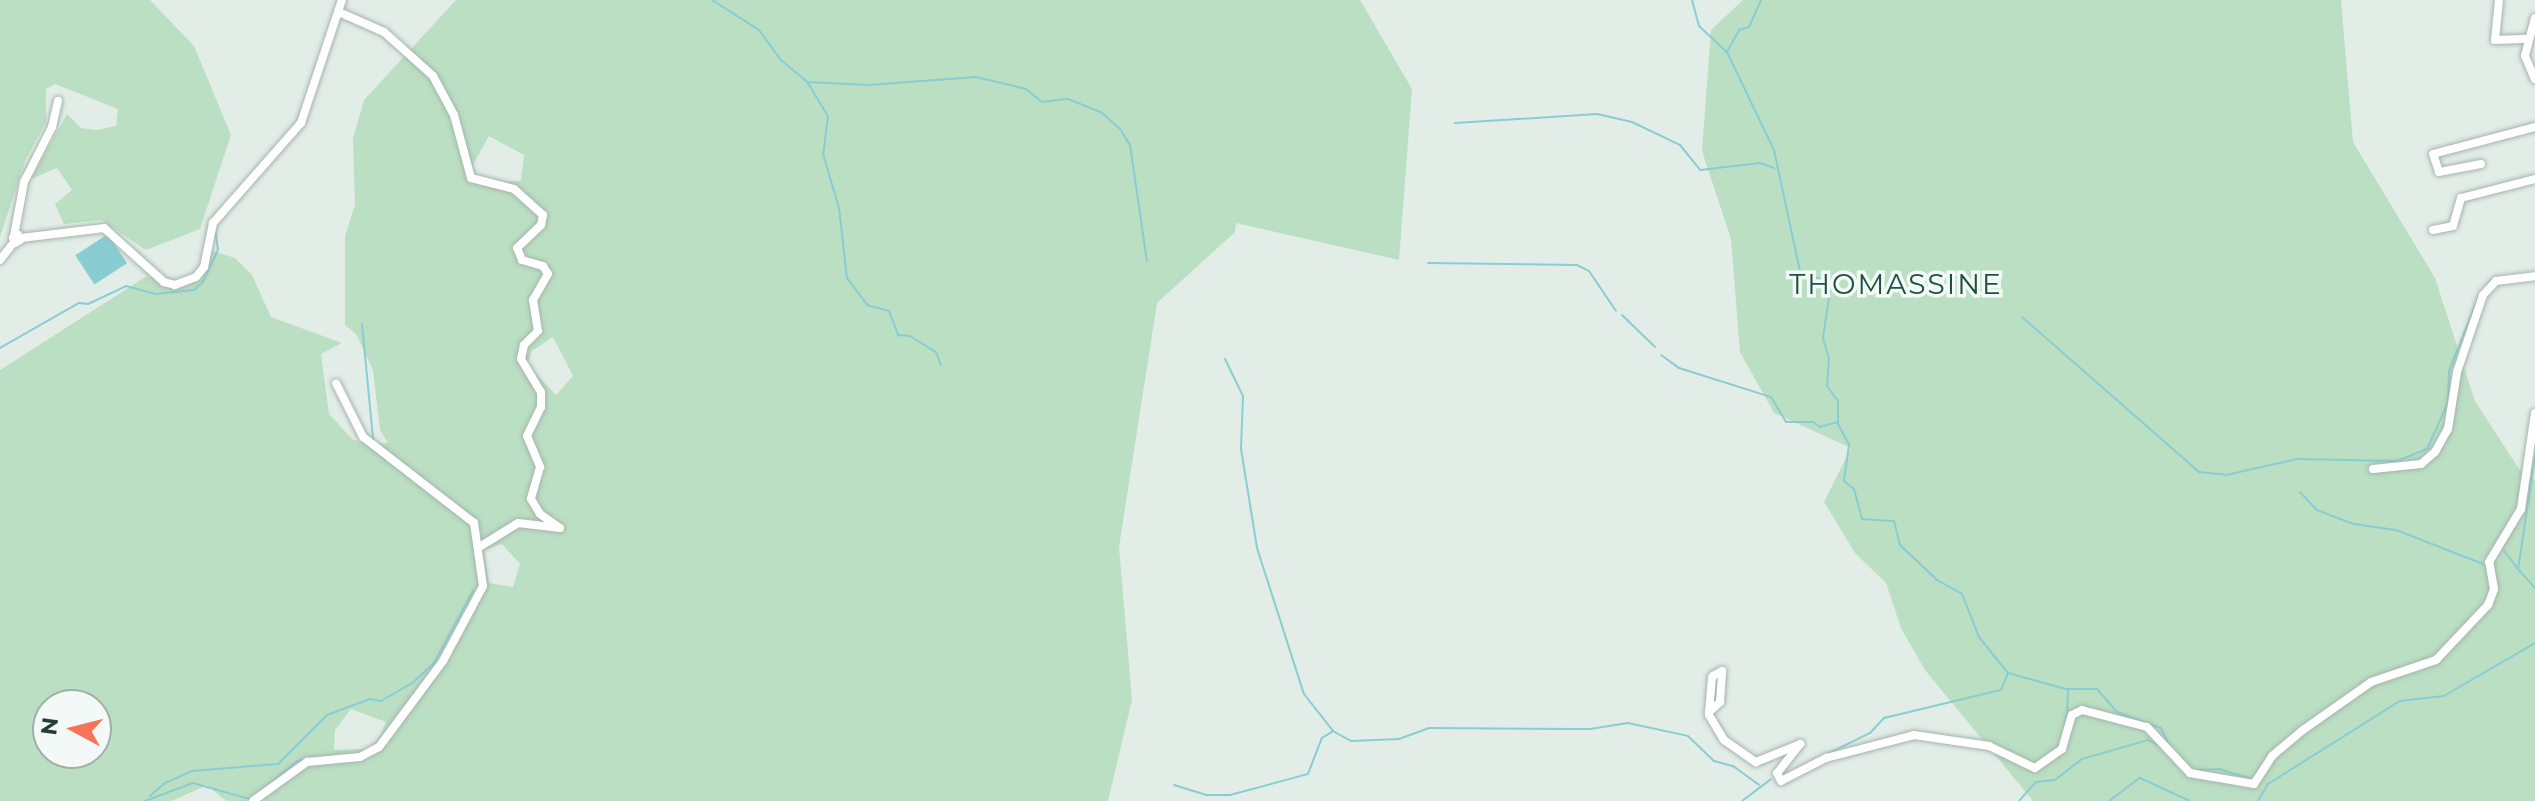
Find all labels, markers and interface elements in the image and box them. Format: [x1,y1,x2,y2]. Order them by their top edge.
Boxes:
district label: THOMASSINE [1789,267,2003,301]
north arrow [32,689,112,769]
text: N [35,716,64,737]

